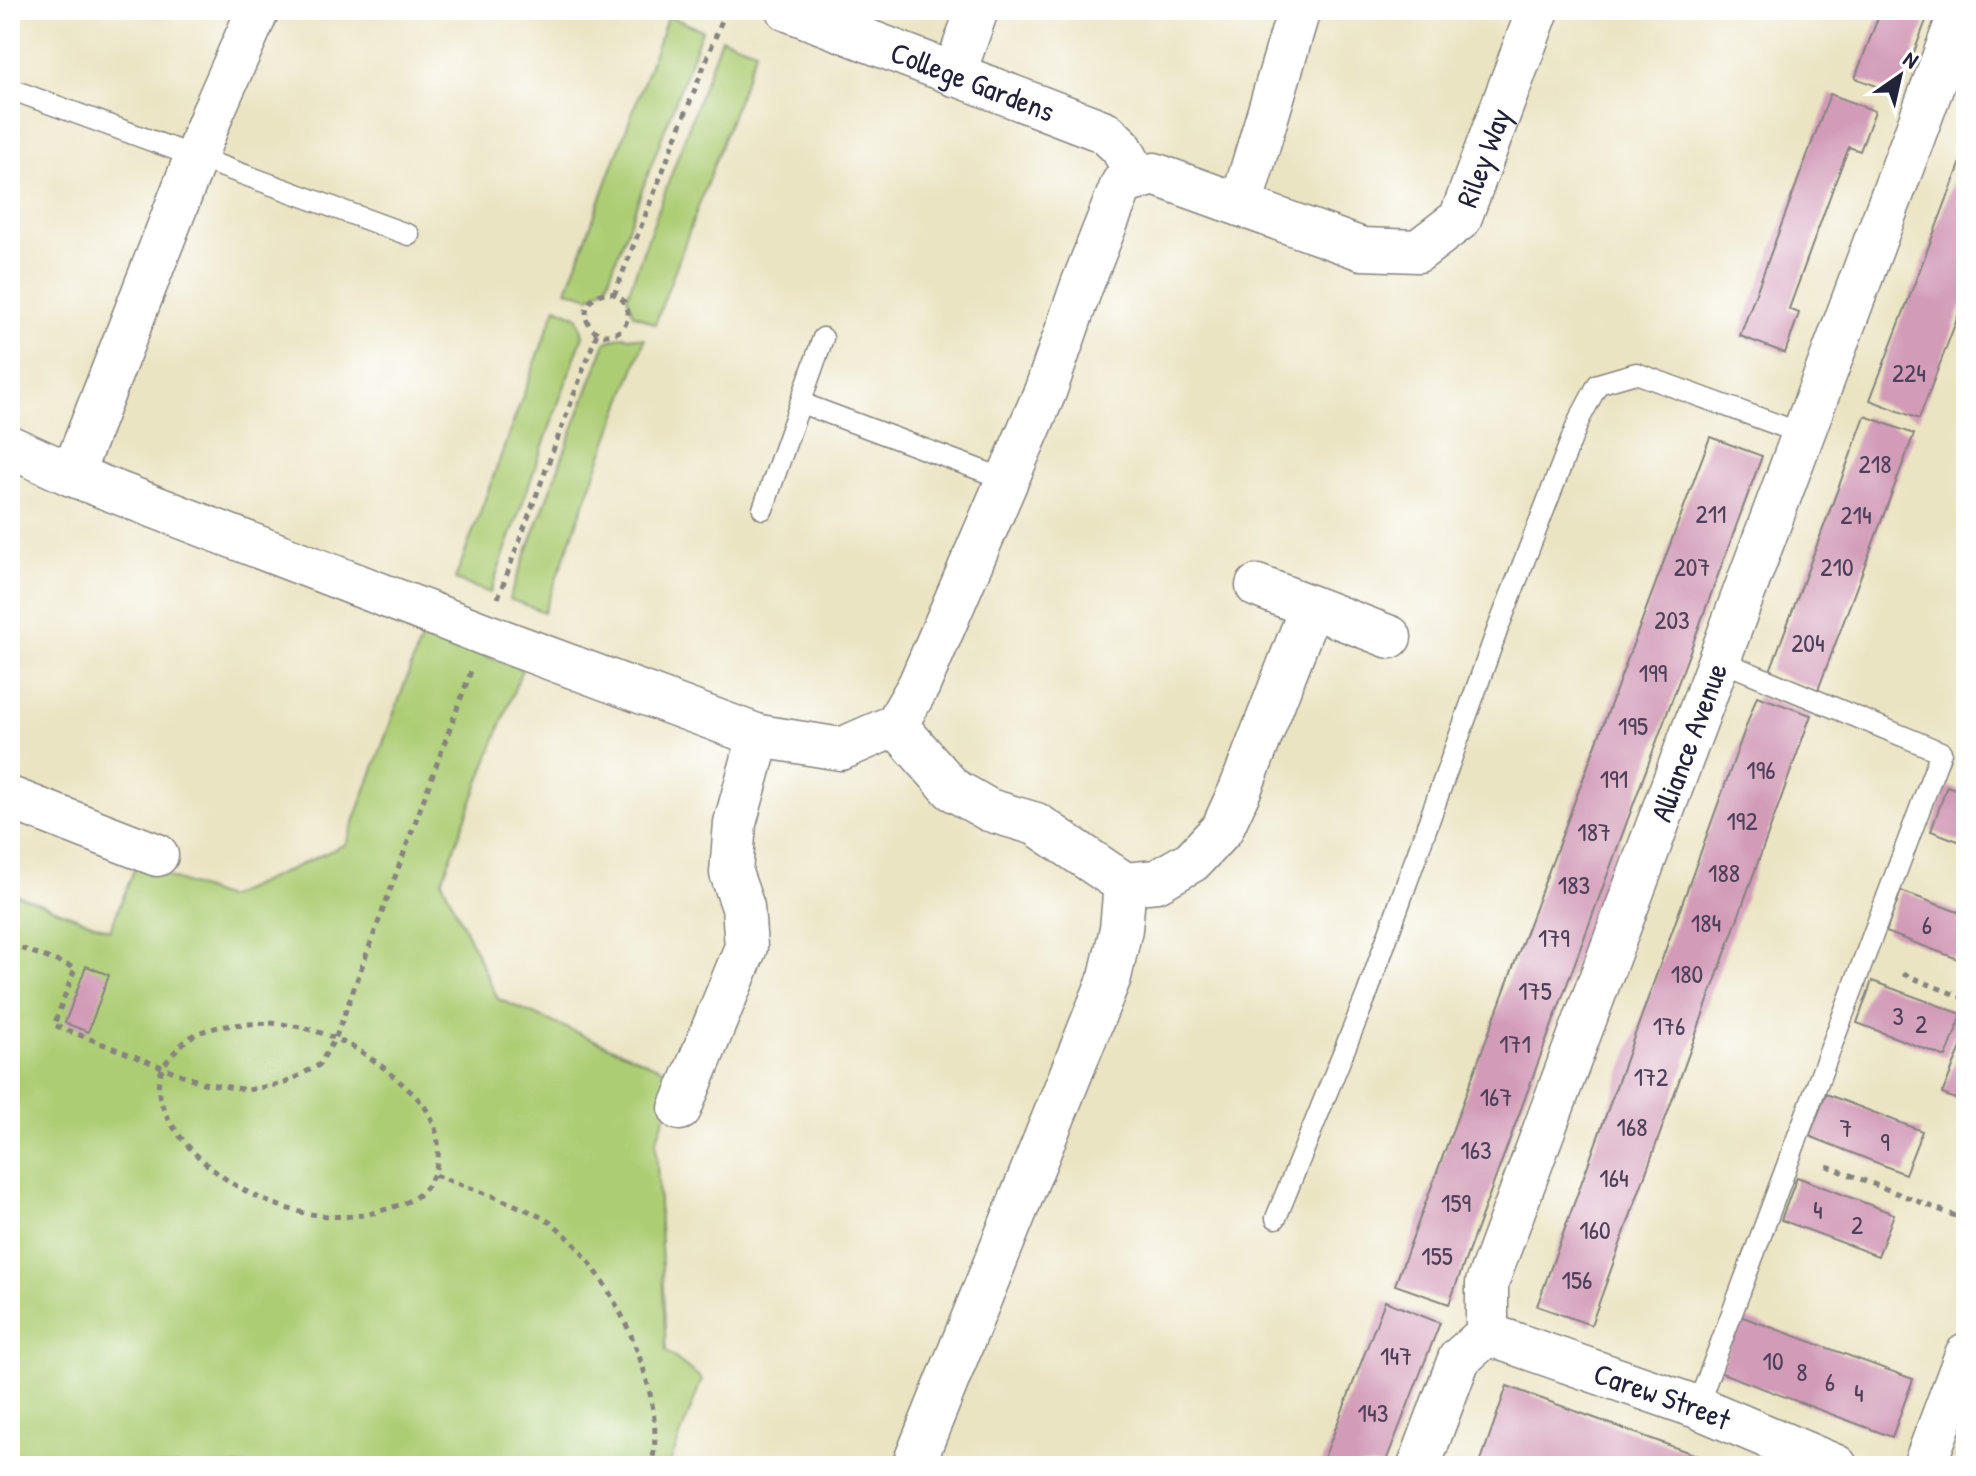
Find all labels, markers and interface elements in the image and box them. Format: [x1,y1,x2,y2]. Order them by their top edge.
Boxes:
street label: College Gardens [885,32,1060,131]
north arrow [1860,36,1940,116]
text: N [1898,44,1925,75]
street label: Riley Way [1446,102,1520,213]
house number: 224 [1892,355,1926,390]
house number: 218 [1859,446,1891,481]
house number: 211 [1695,496,1727,531]
house number: 214 [1840,497,1872,532]
house number: 207 [1674,549,1710,584]
house number: 210 [1820,549,1854,584]
house number: 203 [1654,602,1690,637]
house number: 204 [1791,625,1825,660]
house number: 199 [1639,655,1667,690]
street label: Alliance Avenue [1641,657,1736,827]
house number: 195 [1618,708,1648,743]
house number: 196 [1746,752,1776,787]
house number: 191 [1600,761,1628,796]
house number: 192 [1726,803,1758,838]
house number: 187 [1577,814,1611,849]
house number: 188 [1708,855,1740,890]
house number: 183 [1558,867,1590,902]
house number: 184 [1691,905,1721,940]
house number: 6 [1922,907,1932,942]
house number: 179 [1538,920,1570,955]
house number: 180 [1671,956,1703,991]
house number: 175 [1518,973,1552,1008]
house number: 3 [1892,998,1904,1033]
house number: 2 [1915,1006,1927,1041]
house number: 176 [1653,1008,1685,1043]
house number: 171 [1499,1026,1531,1061]
house number: 172 [1634,1059,1668,1094]
house number: 167 [1480,1079,1512,1114]
house number: 168 [1616,1109,1648,1144]
house number: 7 [1840,1110,1852,1145]
house number: 9 [1880,1124,1890,1159]
house number: 163 [1460,1132,1492,1167]
house number: 164 [1599,1160,1629,1195]
house number: 159 [1441,1185,1471,1220]
house number: 4 [1813,1192,1823,1227]
house number: 2 [1851,1207,1863,1242]
house number: 160 [1579,1212,1611,1247]
house number: 155 [1421,1238,1453,1273]
house number: 156 [1562,1262,1592,1297]
house number: 147 [1380,1338,1412,1373]
house number: 10 [1762,1343,1784,1378]
street label: Carew Street [1589,1353,1738,1439]
house number: 8 [1796,1354,1808,1389]
house number: 6 [1825,1364,1835,1399]
house number: 4 [1854,1375,1864,1410]
house number: 143 [1358,1395,1388,1430]

